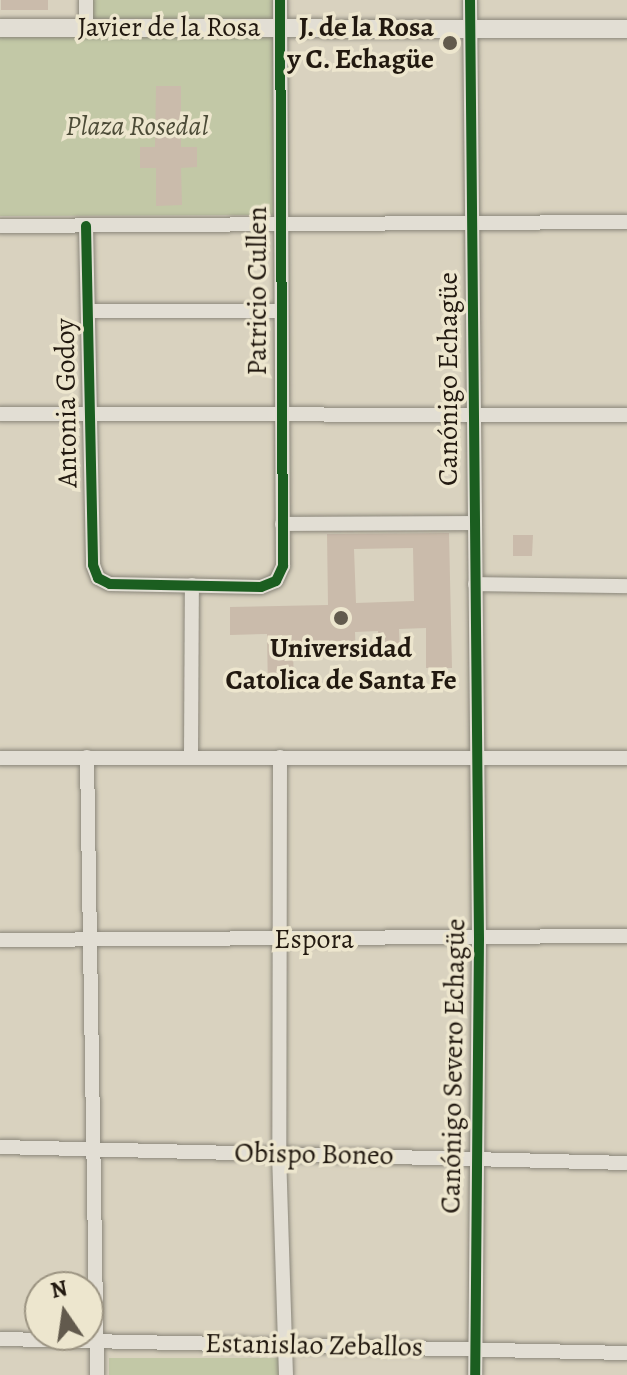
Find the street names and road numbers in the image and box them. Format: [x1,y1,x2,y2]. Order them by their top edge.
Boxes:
street label: Javier de la Rosa [77,10,261,44]
street label: Patricio Cullen [240,206,274,376]
street label: Canónigo Echagüe [431,272,465,486]
street label: Antonia Godoy [48,318,84,488]
street label: Canónigo Severo Echagüe [434,918,472,1214]
street label: Espora [274,922,354,956]
street label: Obispo Boneo [234,1136,394,1172]
street label: Estanislao Zeballos [205,1326,423,1364]

